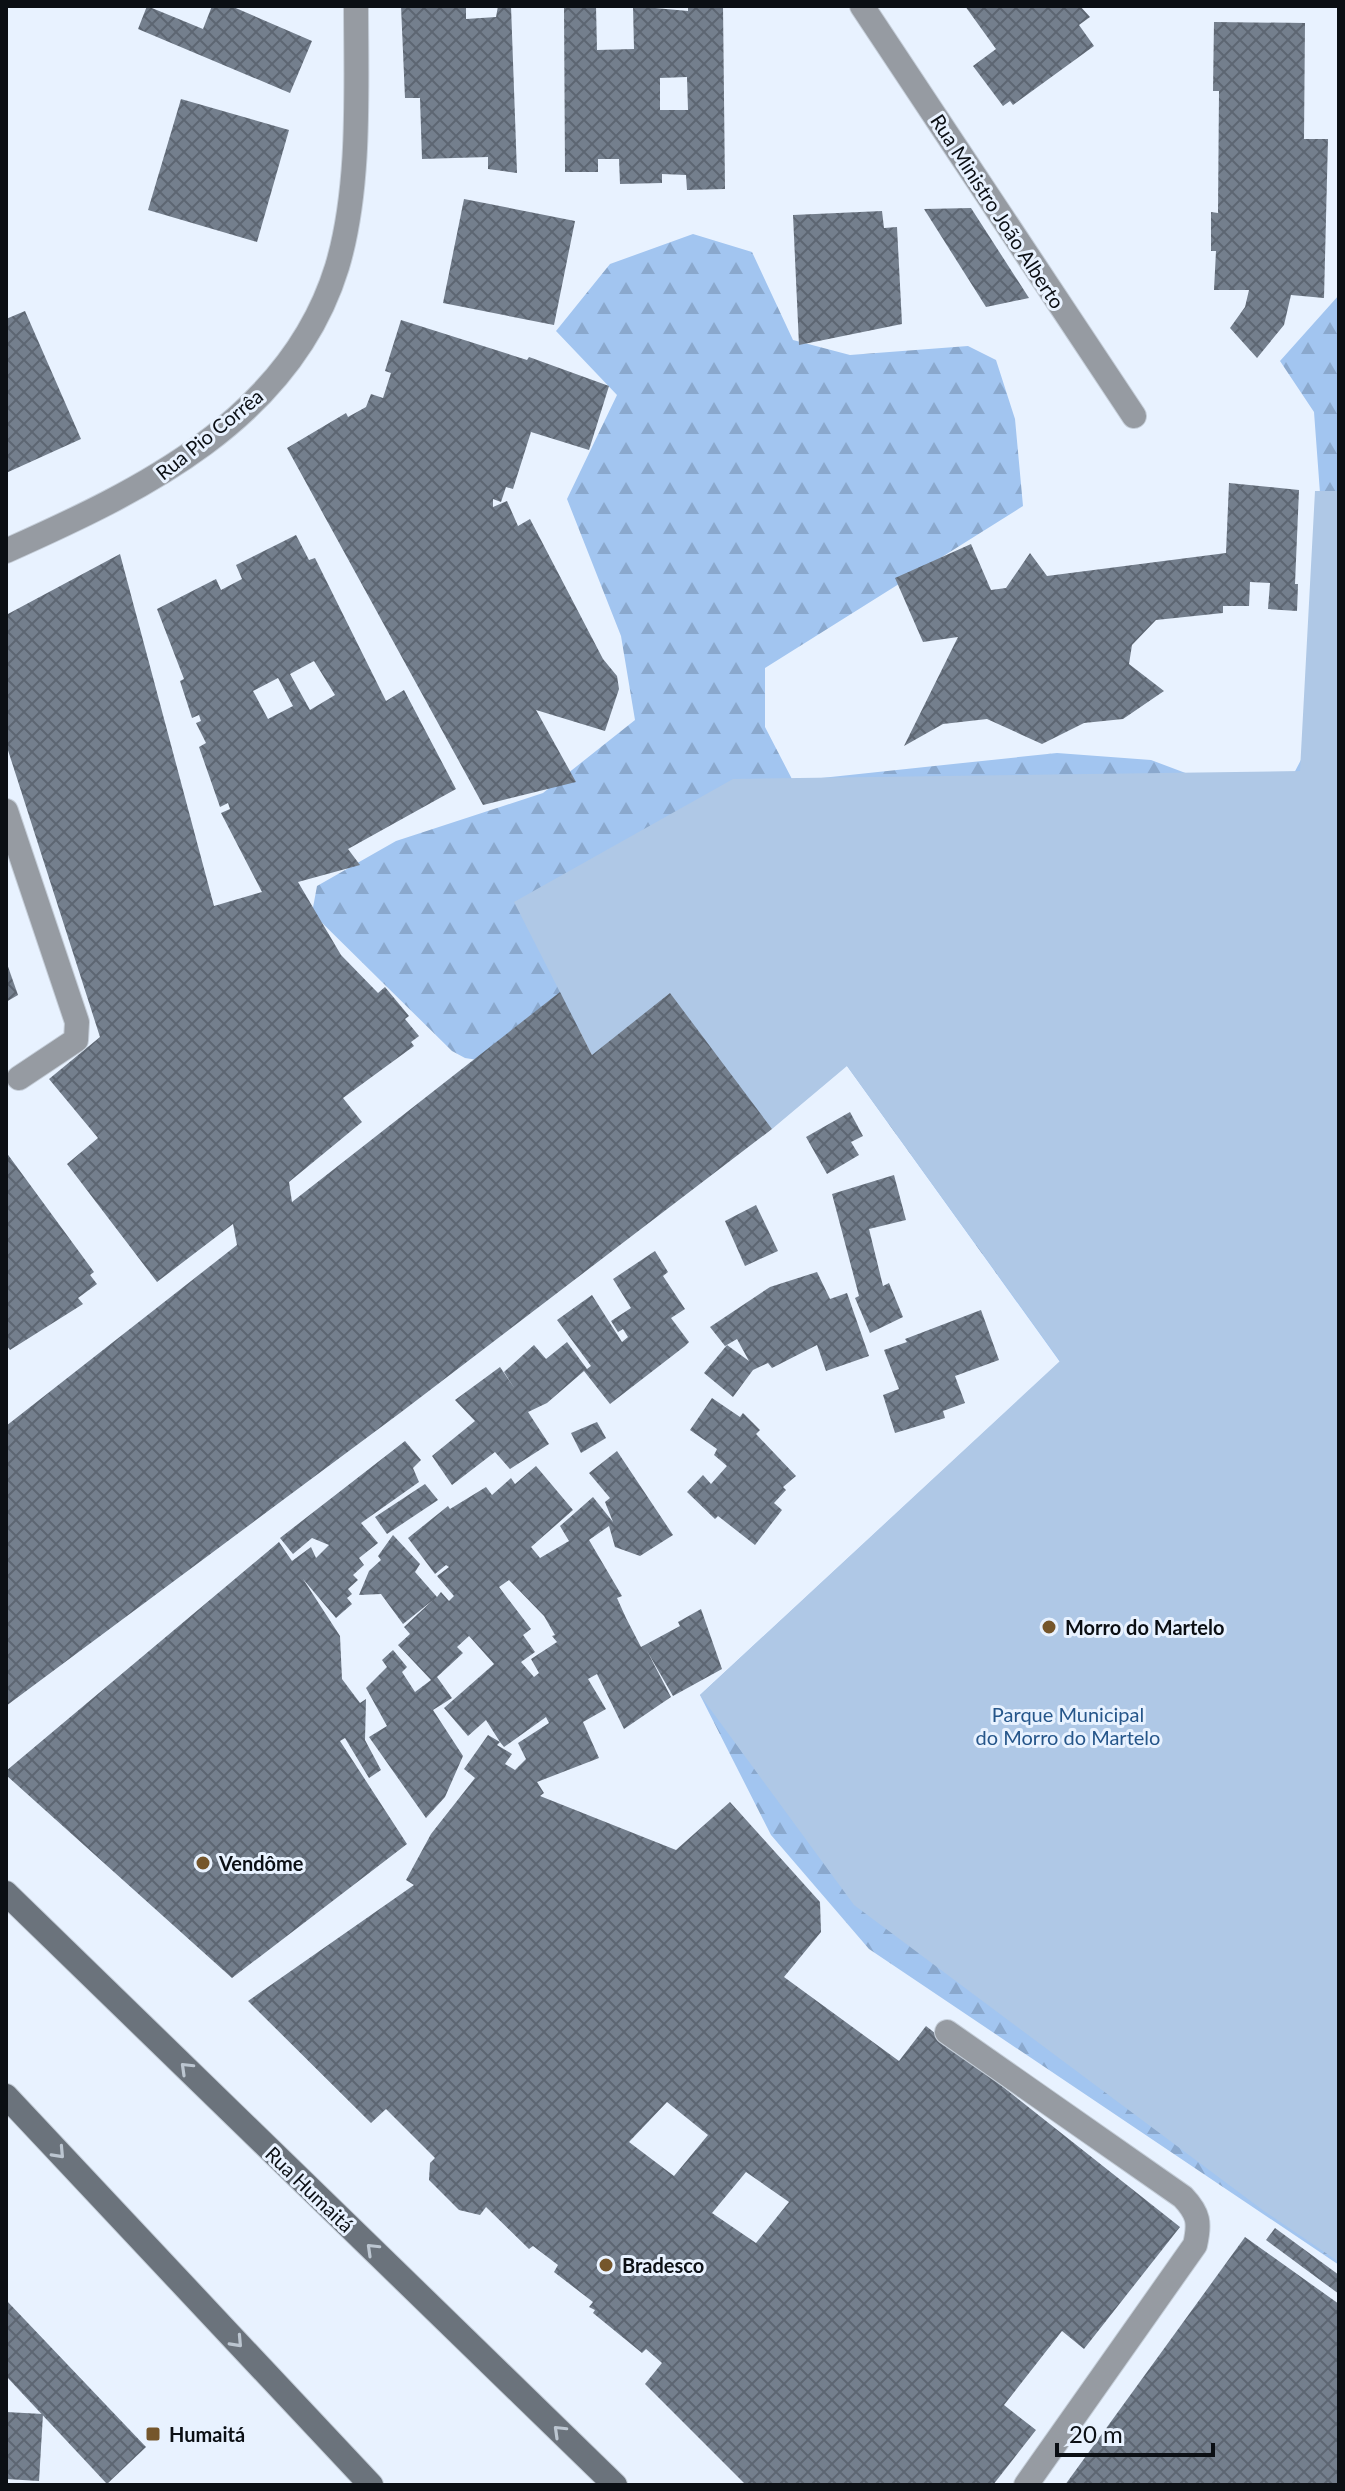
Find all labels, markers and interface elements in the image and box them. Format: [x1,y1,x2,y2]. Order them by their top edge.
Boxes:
street label: Rua Ministro João Alberto [926,109,1070,313]
street label: Rua Pio Corrêa [151,384,267,484]
place label: Morro do Martelo [1065,1615,1225,1639]
marker: Morro do Martelo [1040,1618,1058,1636]
park label: Parque Municipal do Morro do Martelo [976,1702,1160,1749]
place label: Vendôme [218,1851,304,1875]
marker: Vendôme [194,1854,212,1872]
one-way arrow [181,2063,195,2077]
street label: Rua Humaitá [261,2141,359,2237]
one-way arrow [50,2143,64,2158]
one-way arrow [367,2244,381,2259]
place label: Bradesco [622,2253,704,2277]
marker: Bradesco [597,2256,615,2274]
one-way arrow [228,2333,243,2347]
scale bar [1057,2407,1213,2457]
text: 20 m [1069,2419,1123,2448]
place label: Humaitá [169,2422,245,2446]
marker: Humaitá [144,2425,162,2443]
one-way arrow [554,2425,568,2440]

